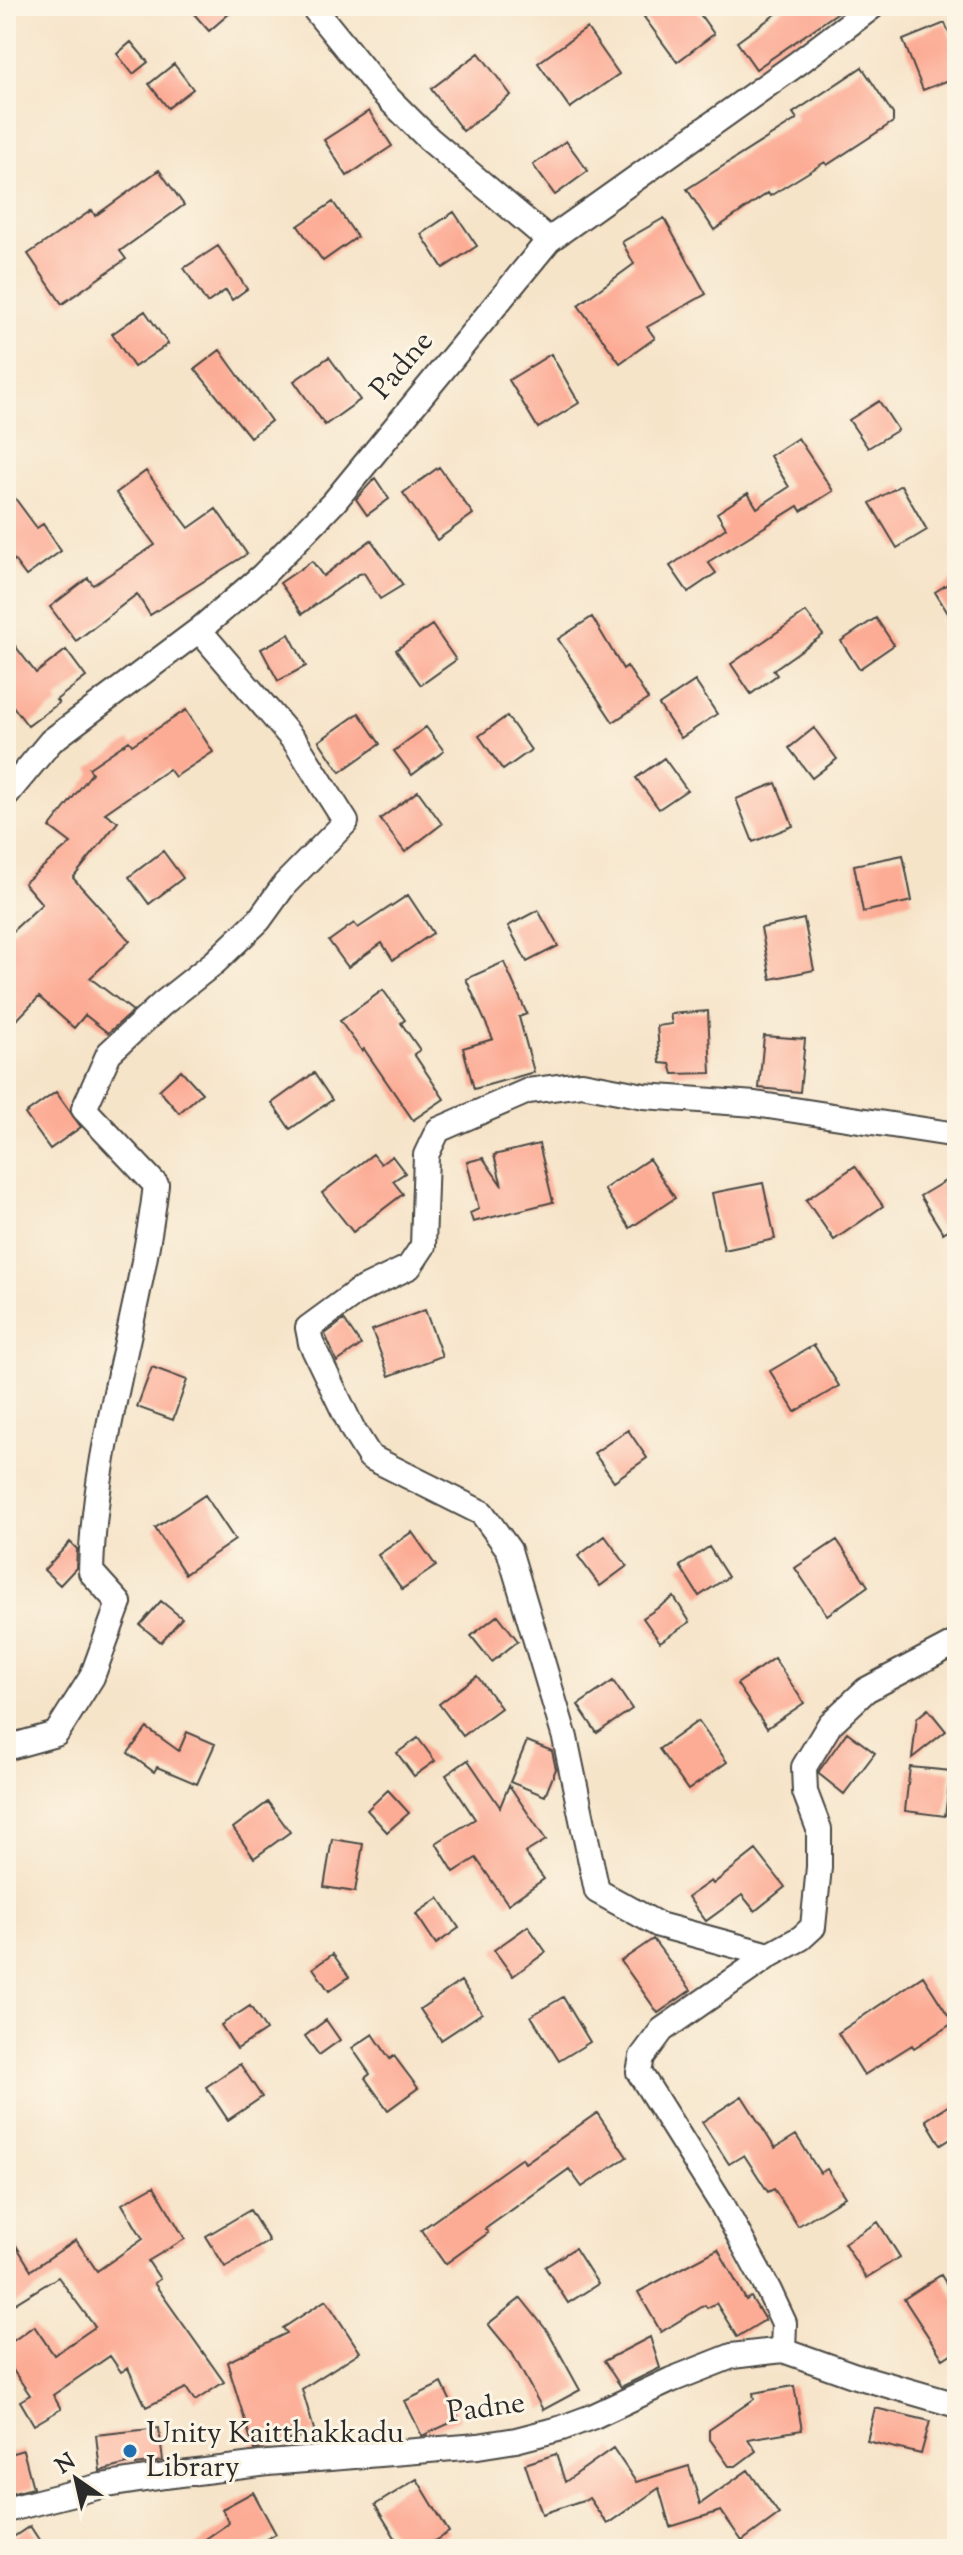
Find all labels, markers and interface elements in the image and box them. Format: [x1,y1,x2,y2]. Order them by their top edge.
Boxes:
street label: Padne [361,322,445,410]
street label: Padne [444,2382,528,2436]
place label: Unity Kaitthakkadu Library [146,2413,404,2490]
north arrow [36,2439,116,2519]
marker: Unity Kaitthakkadu Library [121,2442,139,2460]
text: N [50,2446,83,2483]

